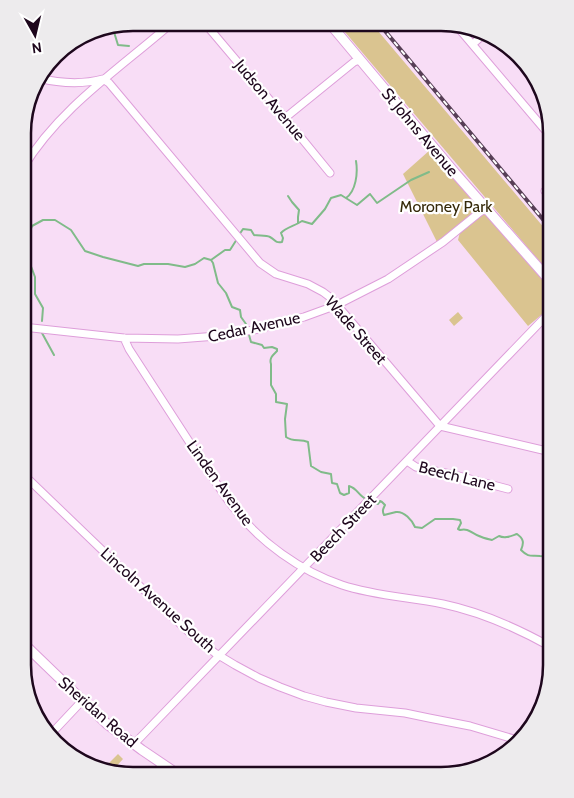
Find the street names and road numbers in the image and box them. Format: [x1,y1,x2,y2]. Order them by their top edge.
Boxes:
street label: Judson Avenue [230,55,309,144]
street label: St Johns Avenue [378,84,462,180]
street label: Wade Street [321,292,391,368]
street label: Cedar Avenue [206,308,302,346]
street label: Linden Avenue [183,437,257,529]
street label: Beech Lane [417,457,497,495]
street label: Beech Street [306,490,380,566]
street label: Lincoln Avenue South [97,544,219,656]
street label: Sheridan Road [55,673,141,751]

